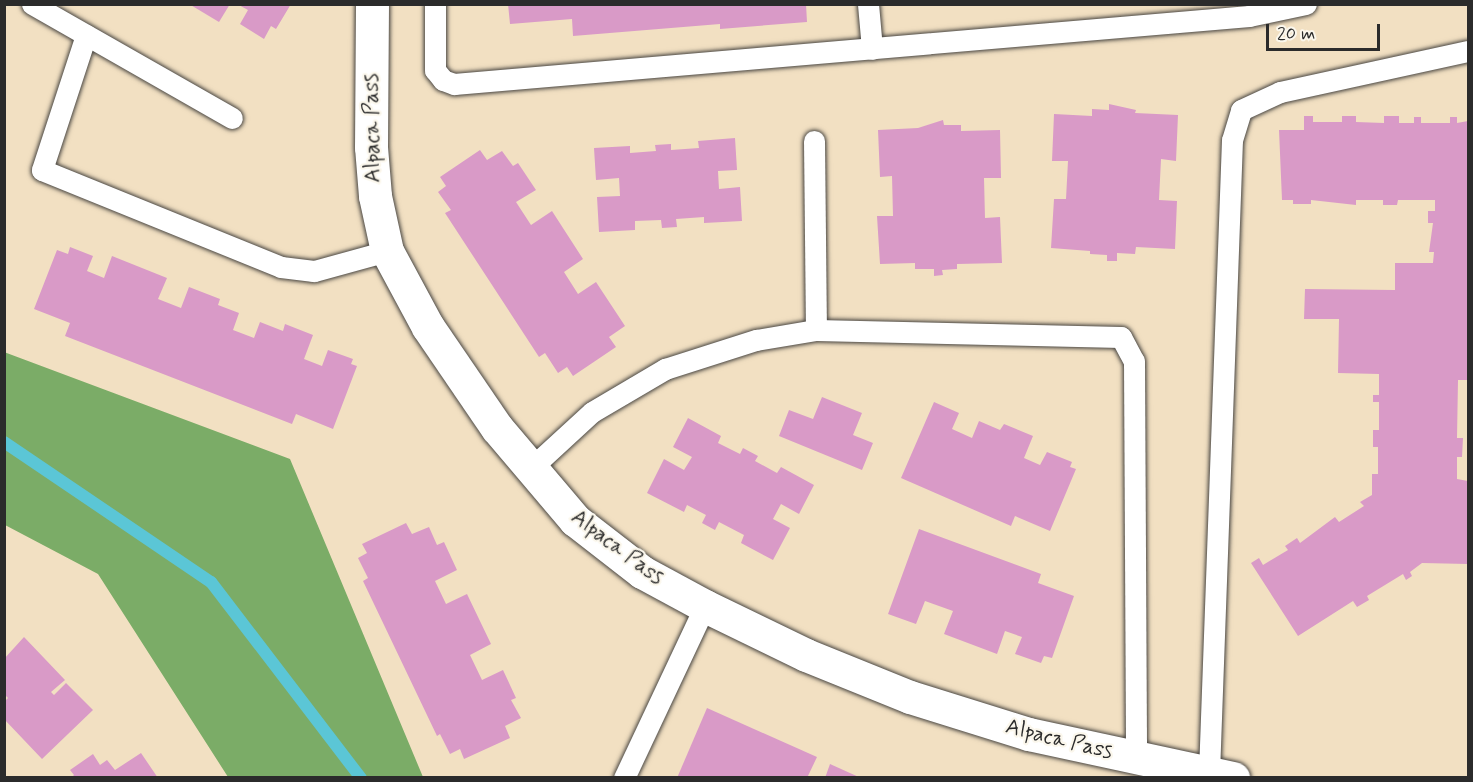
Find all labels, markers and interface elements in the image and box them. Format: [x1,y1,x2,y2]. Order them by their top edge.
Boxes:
scale bar [1269,12,1383,50]
text: 20 m [1277,22,1315,46]
street label: Alpaca Pass [359,73,387,183]
street label: Alpaca Pass [565,505,669,591]
street label: Alpaca Pass [1003,714,1115,766]

